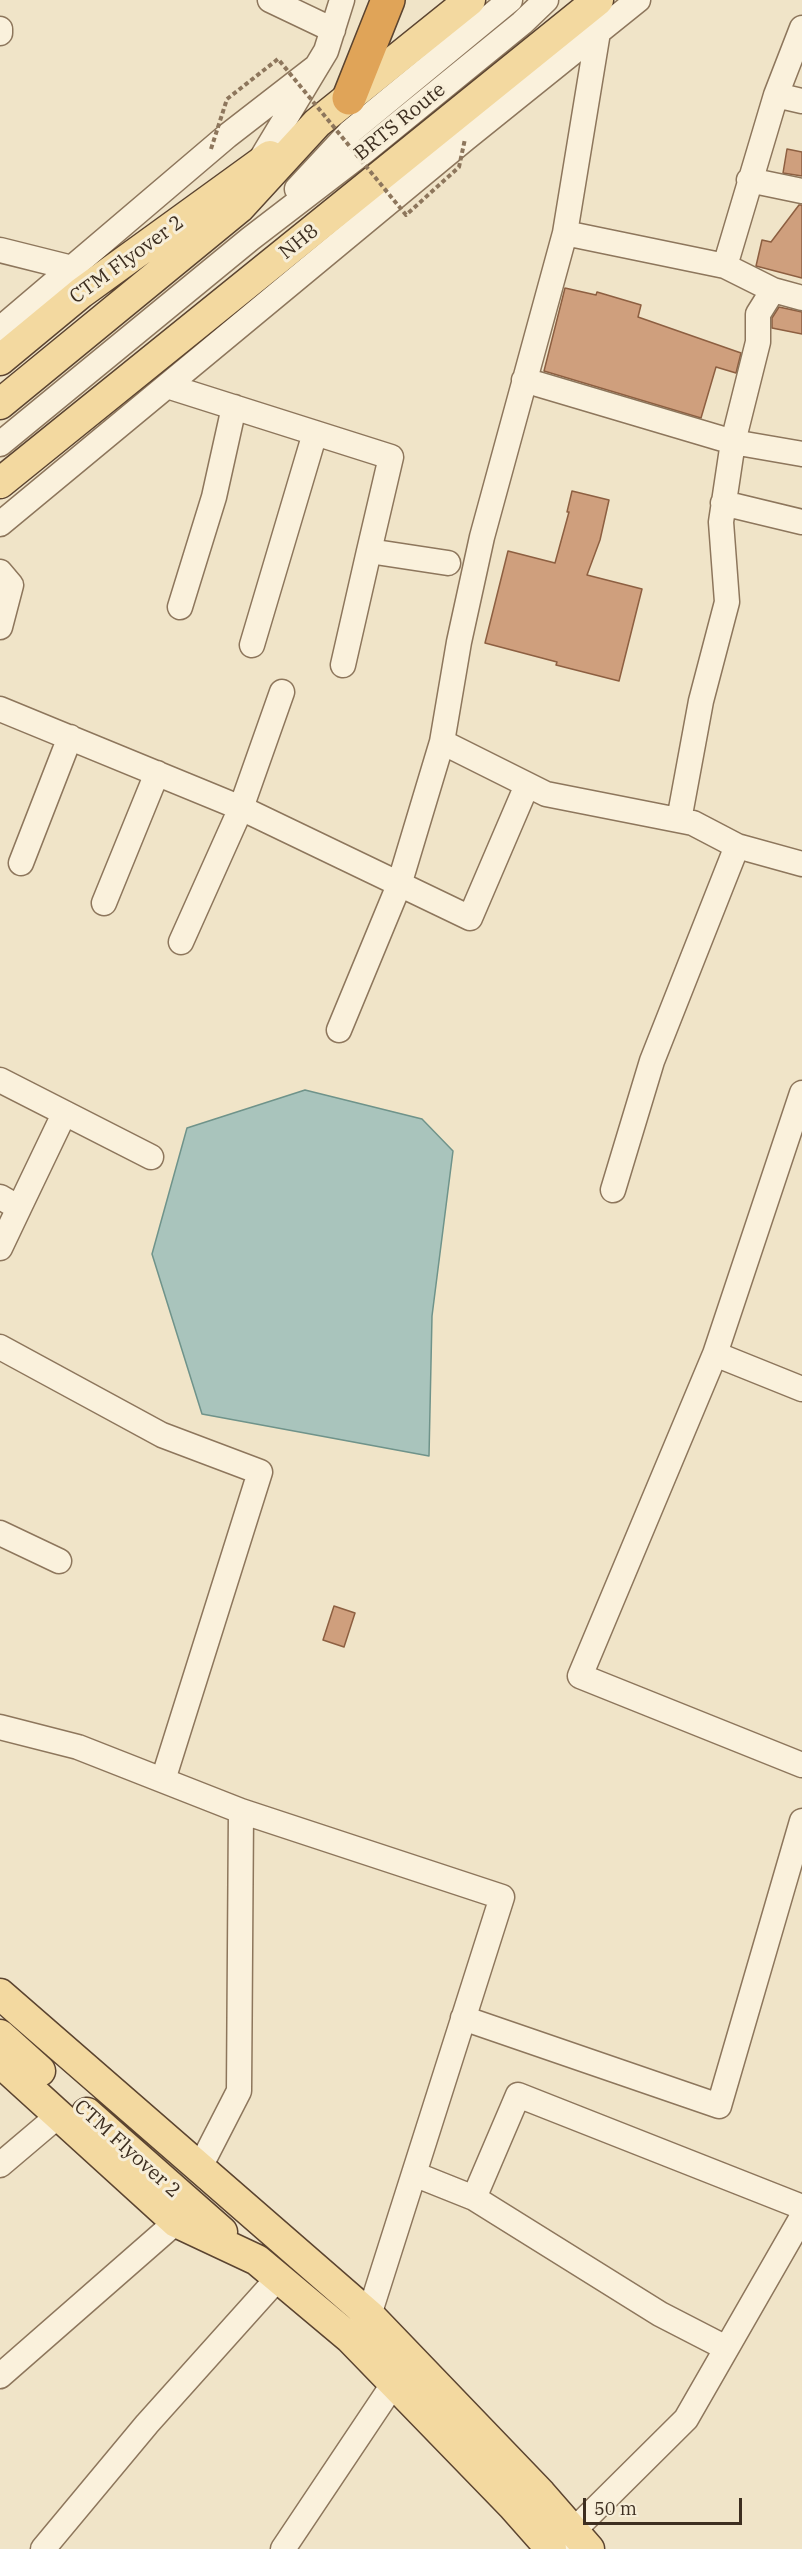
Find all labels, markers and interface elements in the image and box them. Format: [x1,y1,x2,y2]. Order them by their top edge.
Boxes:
street label: BRTS Route [350,78,450,166]
street label: CTM Flyover 2 [65,211,189,309]
street label: NH8 [275,219,323,265]
street label: CTM Flyover 2 [69,2095,185,2203]
scale bar [586,2486,745,2524]
text: 50 m [594,2497,637,2520]

